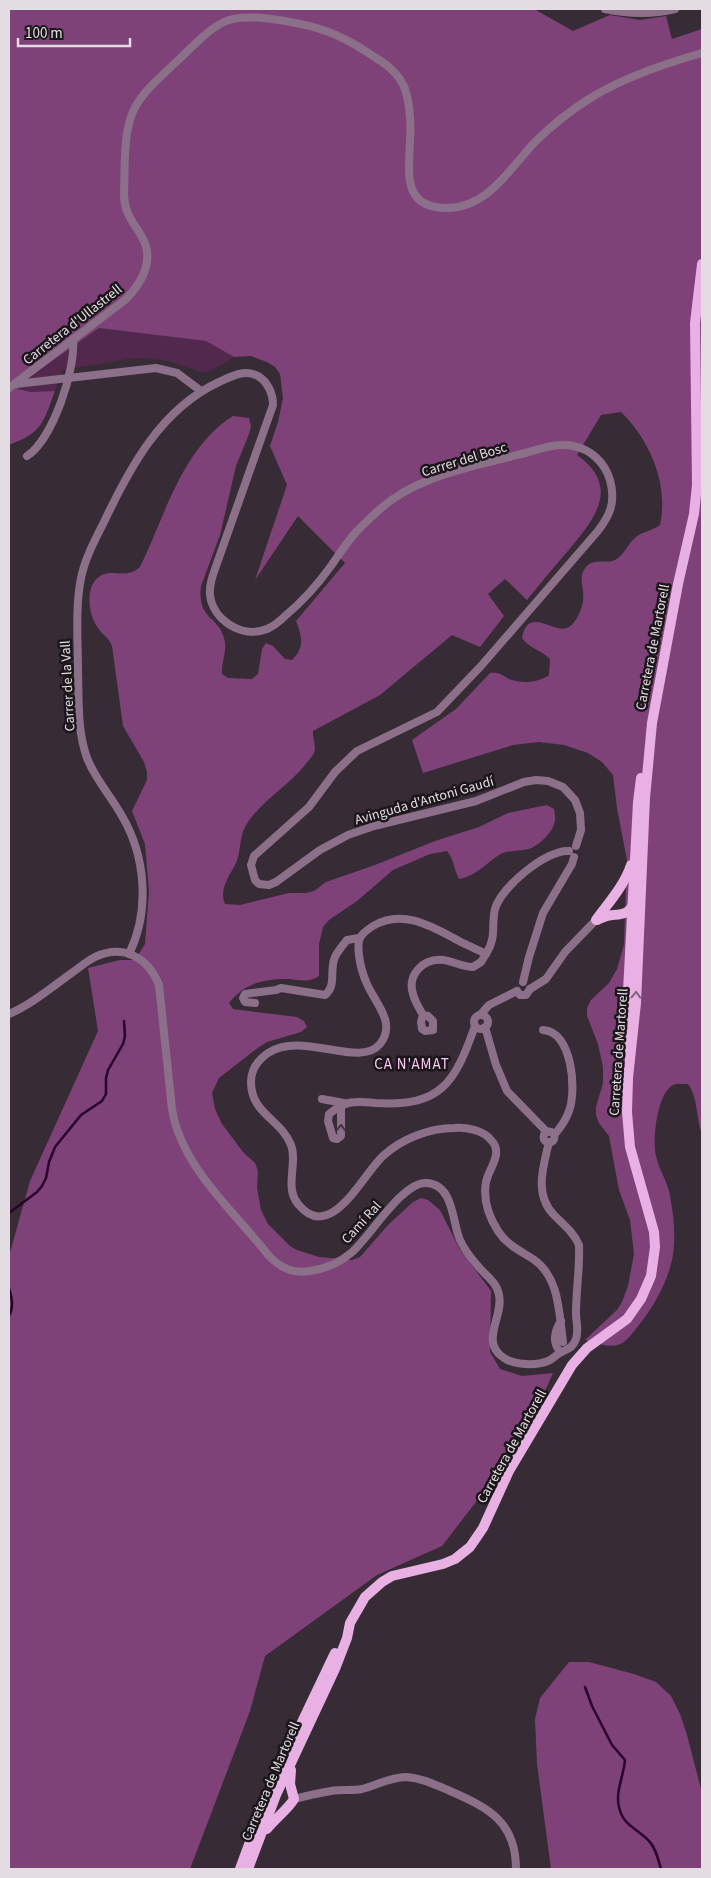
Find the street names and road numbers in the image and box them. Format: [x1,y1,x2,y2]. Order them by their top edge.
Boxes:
street label: Carretera d'Ullastrell [19,279,127,370]
street label: Carrer del Bosc [419,437,510,482]
street label: Carretera de Martorell [631,582,675,712]
street label: Carrer de la Vall [56,639,80,732]
street label: Avinguda d'Antoni Gaudí [352,771,497,830]
street label: Carretera de Martorell [605,987,633,1117]
street label: Camí Ral [337,1197,387,1248]
street label: Carretera de Martorell [472,1385,552,1507]
street label: Carretera de Martorell [237,1718,305,1844]

